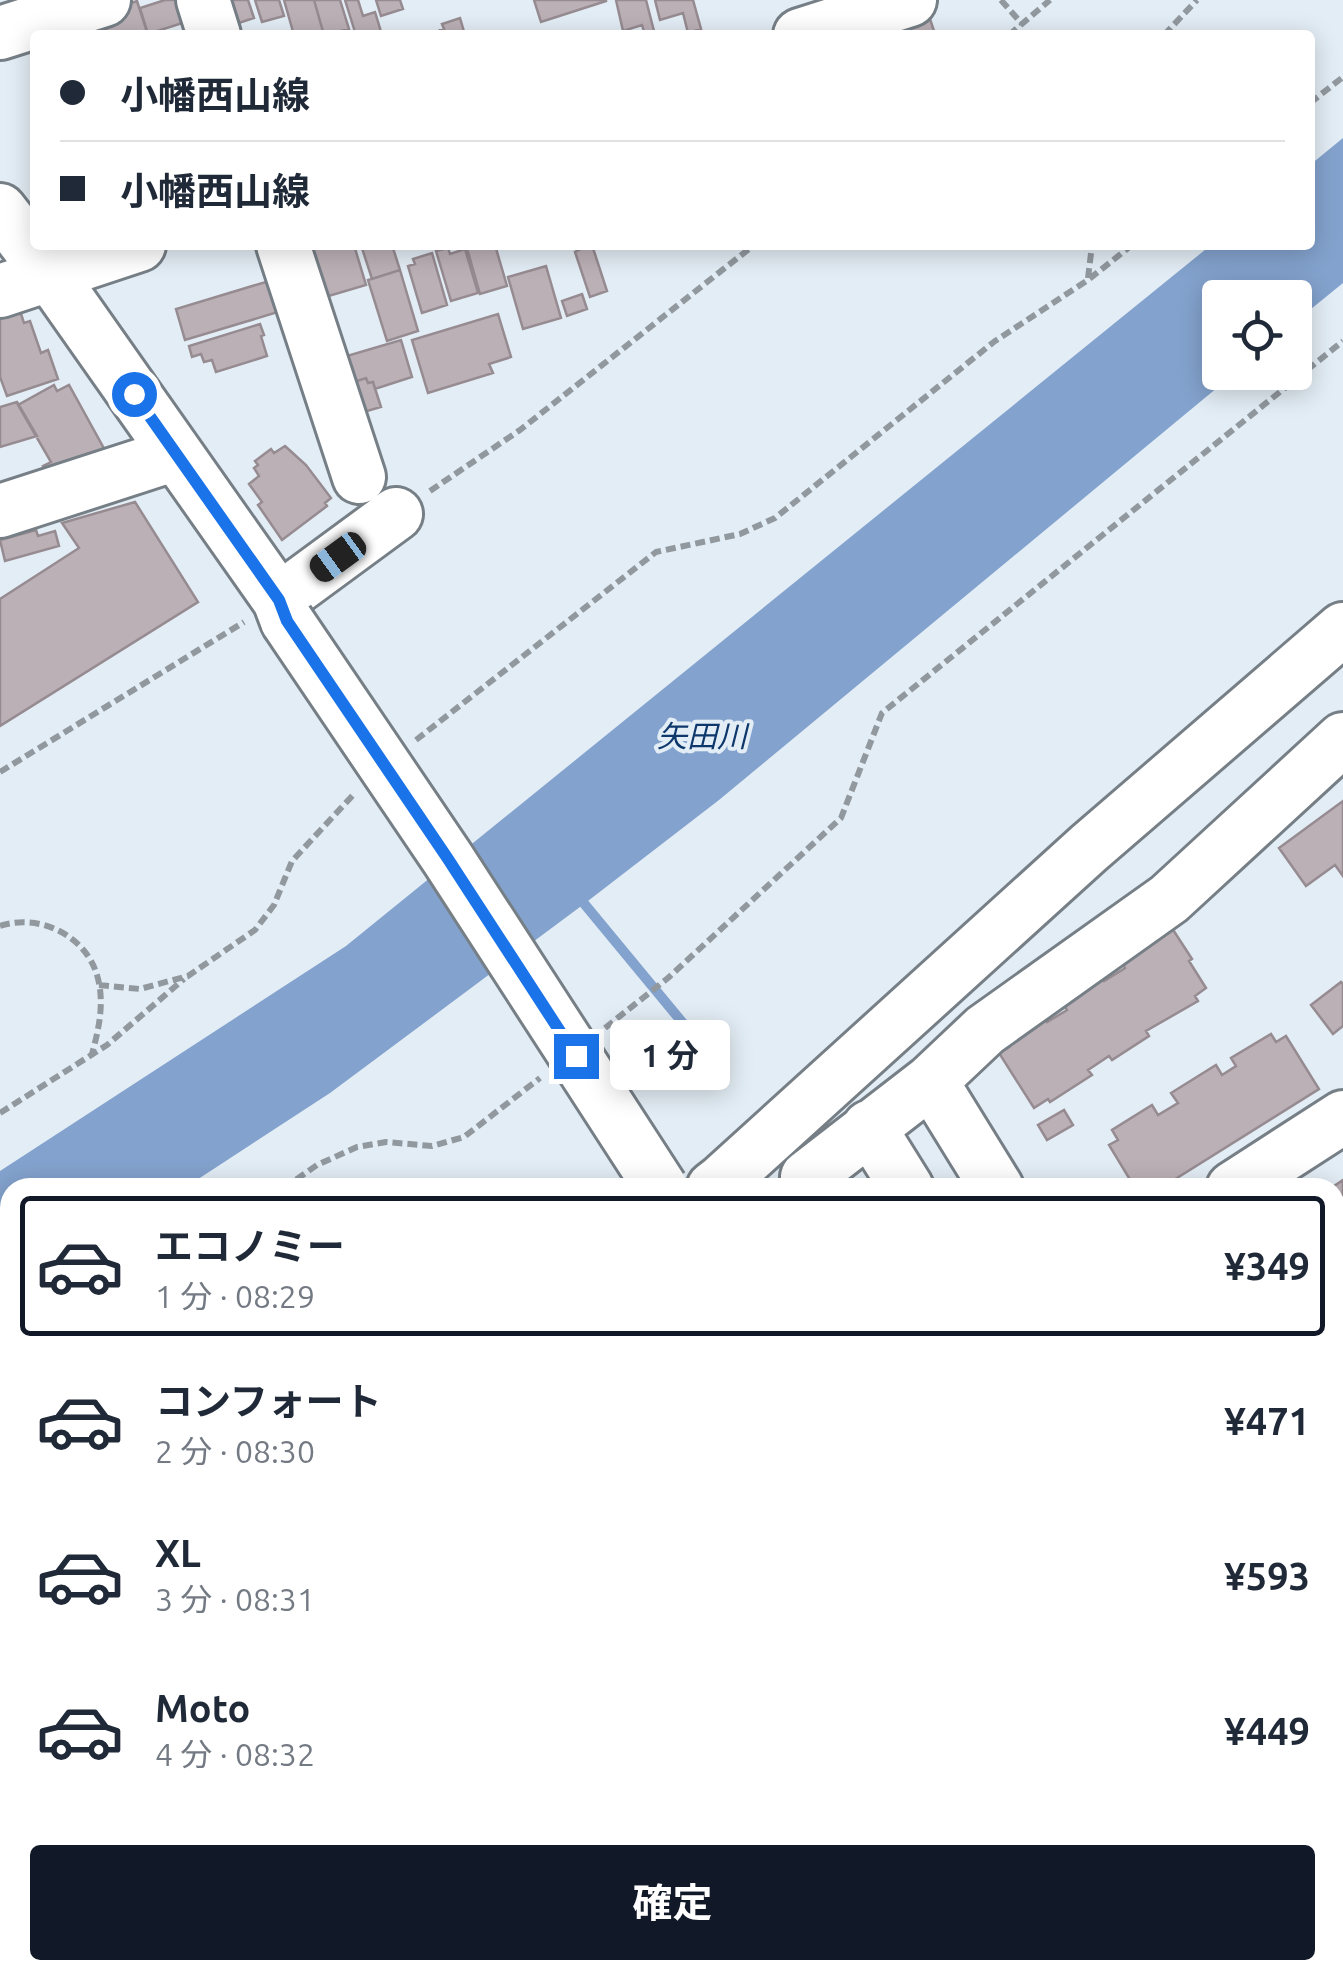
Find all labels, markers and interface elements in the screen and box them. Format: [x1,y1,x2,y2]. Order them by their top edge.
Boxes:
text: 小幡西山線 [120,74,310,116]
text: 小幡西山線 [120,170,310,212]
map controls [1202,280,1312,390]
button: locate [1202,280,1312,390]
route start [112,372,157,417]
car [305,527,371,587]
water label: 矢田川 [657,719,750,753]
callout: 1 分 [611,1021,731,1091]
route end [554,1034,599,1079]
text: 1 分 [641,1037,699,1073]
icon: car [35,1221,125,1311]
text: エコノミー [155,1225,345,1267]
text: ¥349 [1224,1245,1310,1287]
text: 1 分 · 08:29 [155,1278,315,1314]
icon: car [35,1376,125,1466]
text: コンフォート [155,1380,382,1422]
text: ¥471 [1224,1400,1310,1442]
text: 2 分 · 08:30 [155,1433,315,1469]
icon: car [35,1531,125,1621]
text: XL [155,1532,201,1574]
text: ¥593 [1224,1555,1310,1597]
text: 3 分 · 08:31 [155,1581,315,1617]
icon: car [35,1686,125,1776]
text: Moto [155,1687,250,1729]
text: ¥449 [1224,1710,1310,1752]
text: 4 分 · 08:32 [155,1736,315,1772]
button: 確定 [30,1845,1315,1960]

